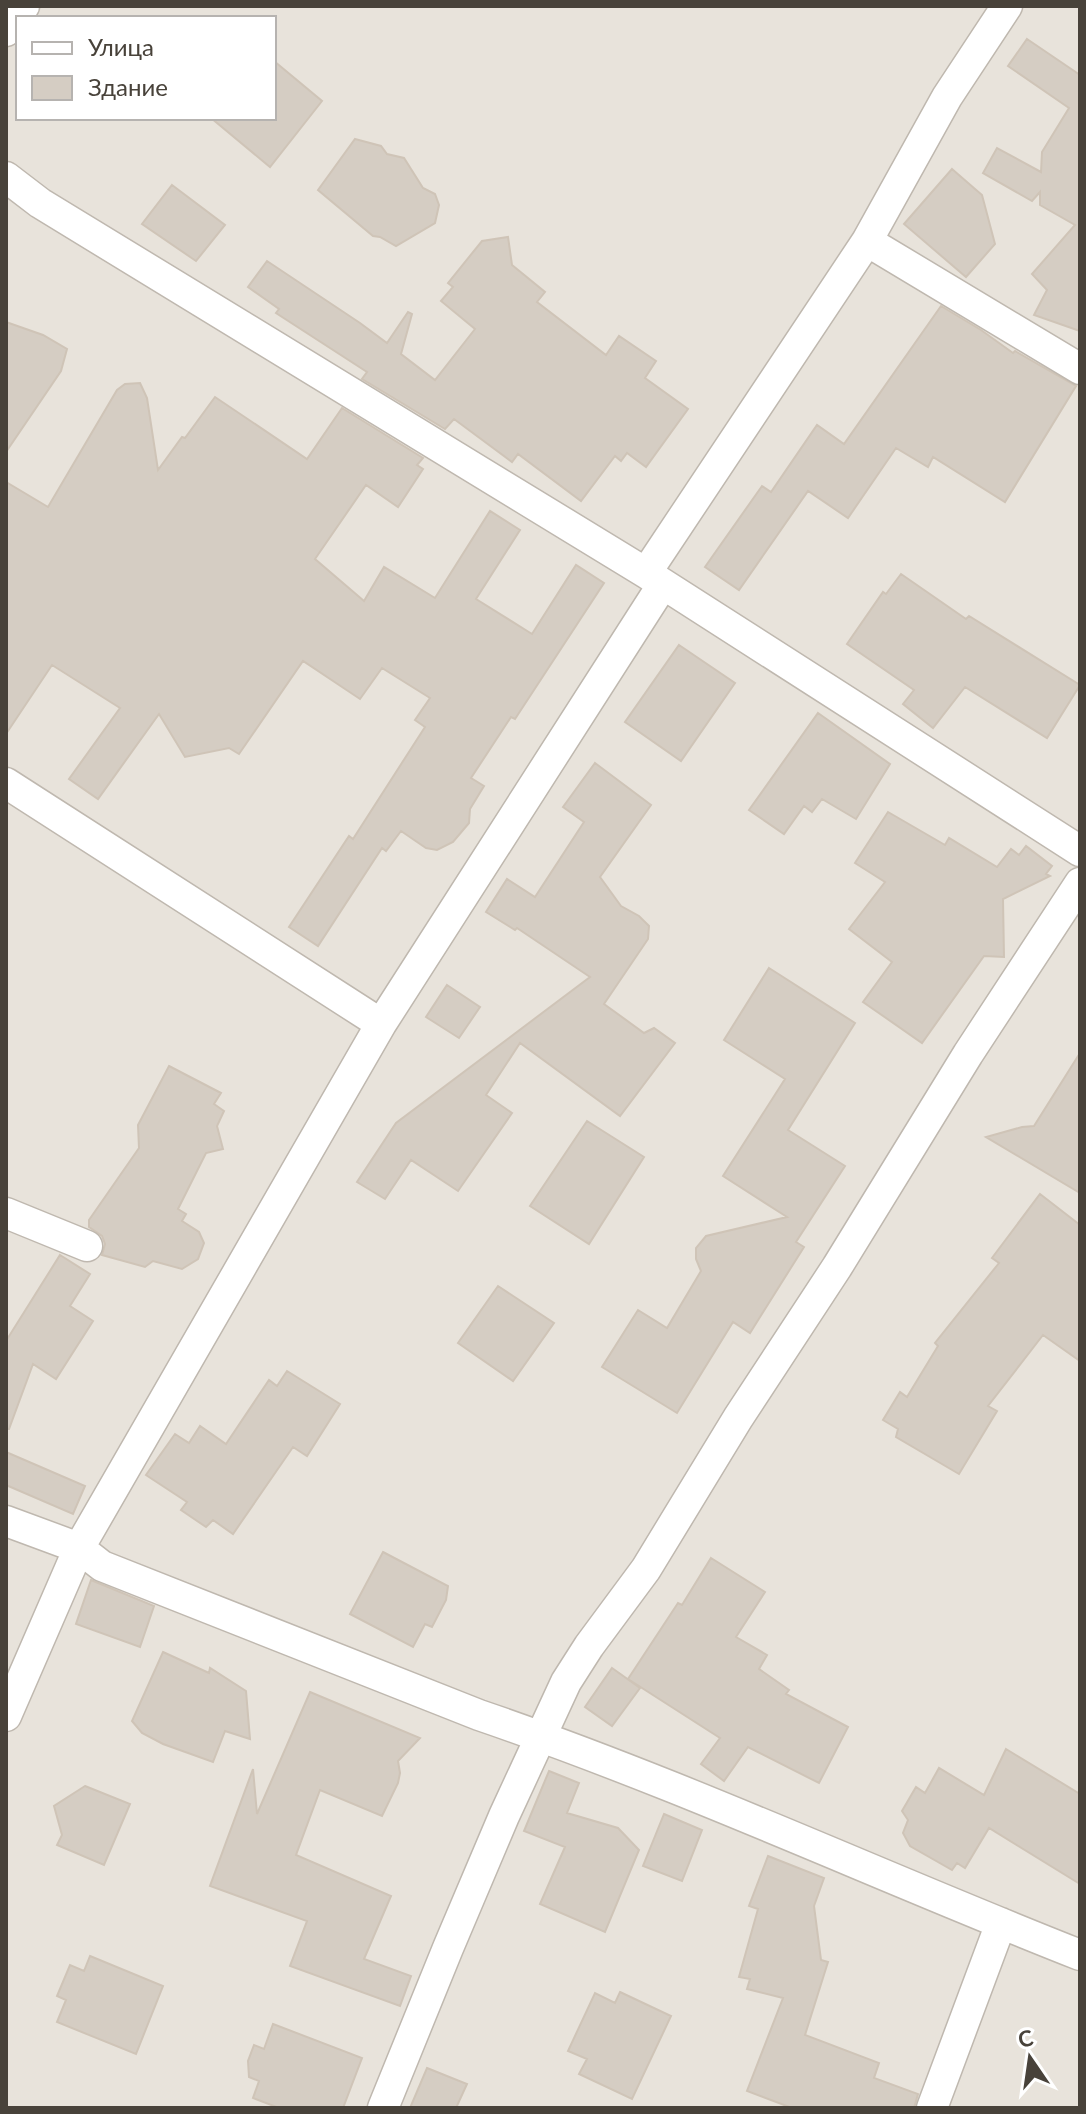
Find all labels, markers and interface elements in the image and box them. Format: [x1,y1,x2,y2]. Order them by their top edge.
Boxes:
legend [16,16,276,120]
text: Улица [88,32,154,61]
text: Здание [88,72,168,101]
north arrow [990,2018,1070,2098]
text: С [1015,2023,1036,2053]

